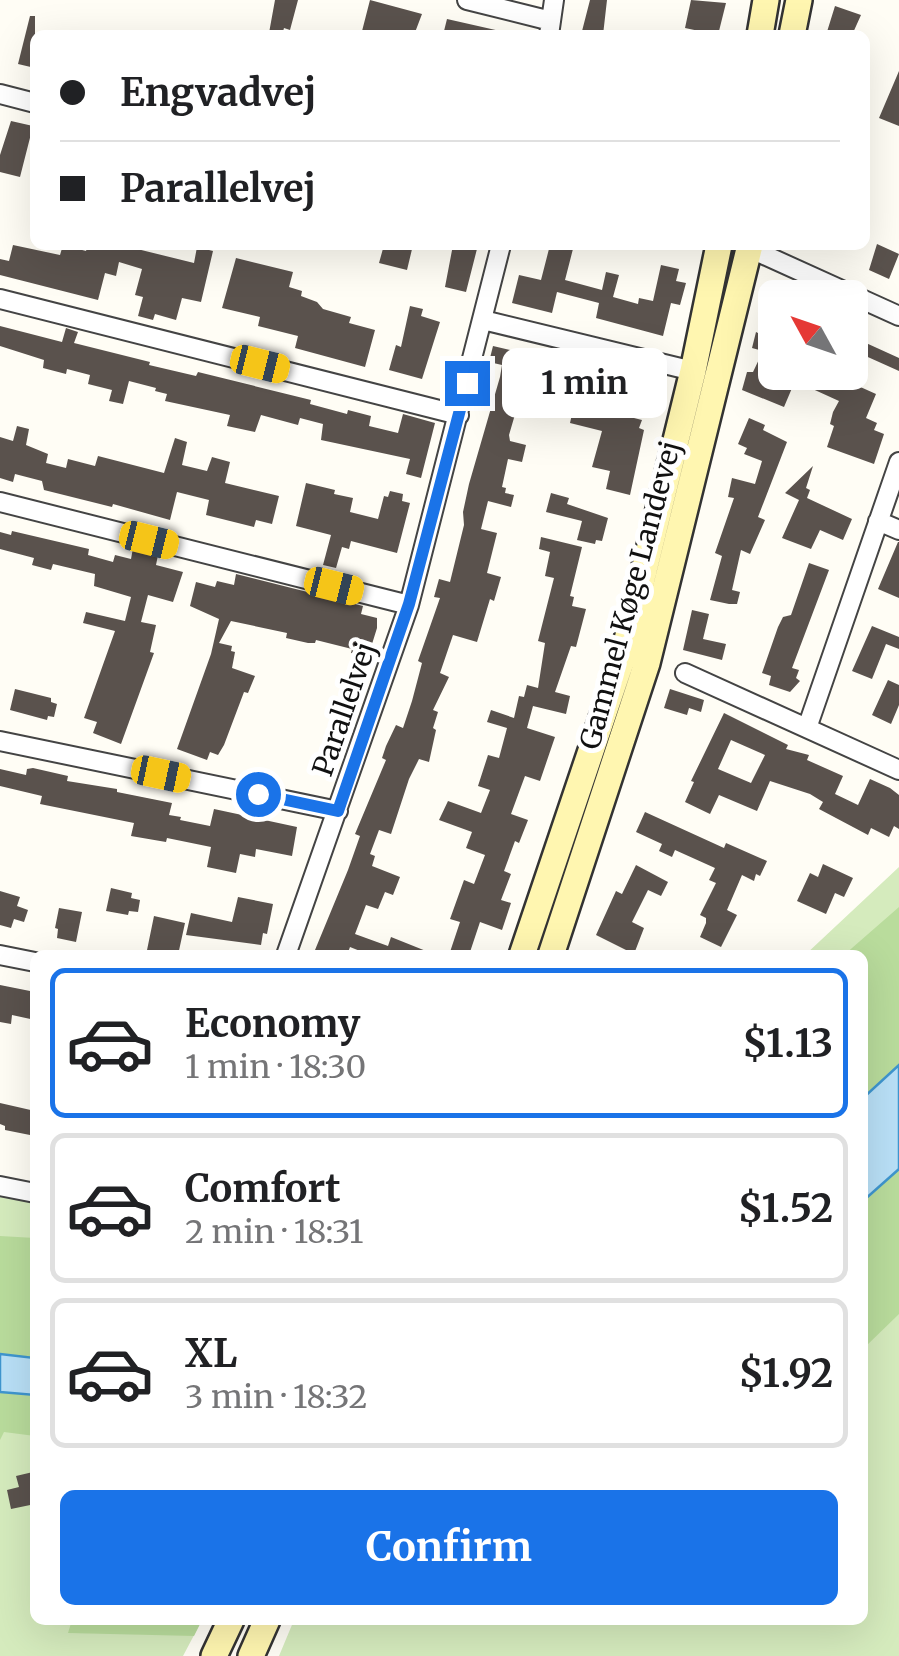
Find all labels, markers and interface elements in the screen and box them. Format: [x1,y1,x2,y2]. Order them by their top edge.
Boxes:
text: Engvadvej [120,69,316,116]
text: Parallelvej [120,165,316,212]
north arrow [758,280,868,390]
map controls [758,280,868,390]
car [227,342,293,386]
callout: 1 min [502,348,667,418]
route end [445,361,490,406]
text: 1 min [541,363,628,403]
street label: Gammel Køge Landevej [572,437,688,753]
car [116,518,182,562]
car [301,564,367,608]
street label: Parallelvej [304,637,384,781]
car [129,753,193,795]
route start [236,772,281,817]
icon: car [65,998,155,1088]
text: Economy [185,1000,360,1047]
text: $1.13 [742,1020,833,1067]
text: 1 min · 18:30 [185,1047,366,1087]
icon: car [65,1163,155,1253]
text: Comfort [185,1165,341,1212]
text: $1.52 [738,1185,833,1232]
text: 2 min · 18:31 [185,1212,363,1252]
icon: car [65,1328,155,1418]
text: XL [185,1330,237,1377]
text: $1.92 [738,1350,833,1397]
text: 3 min · 18:32 [185,1377,368,1417]
button: Confirm [60,1490,838,1605]

